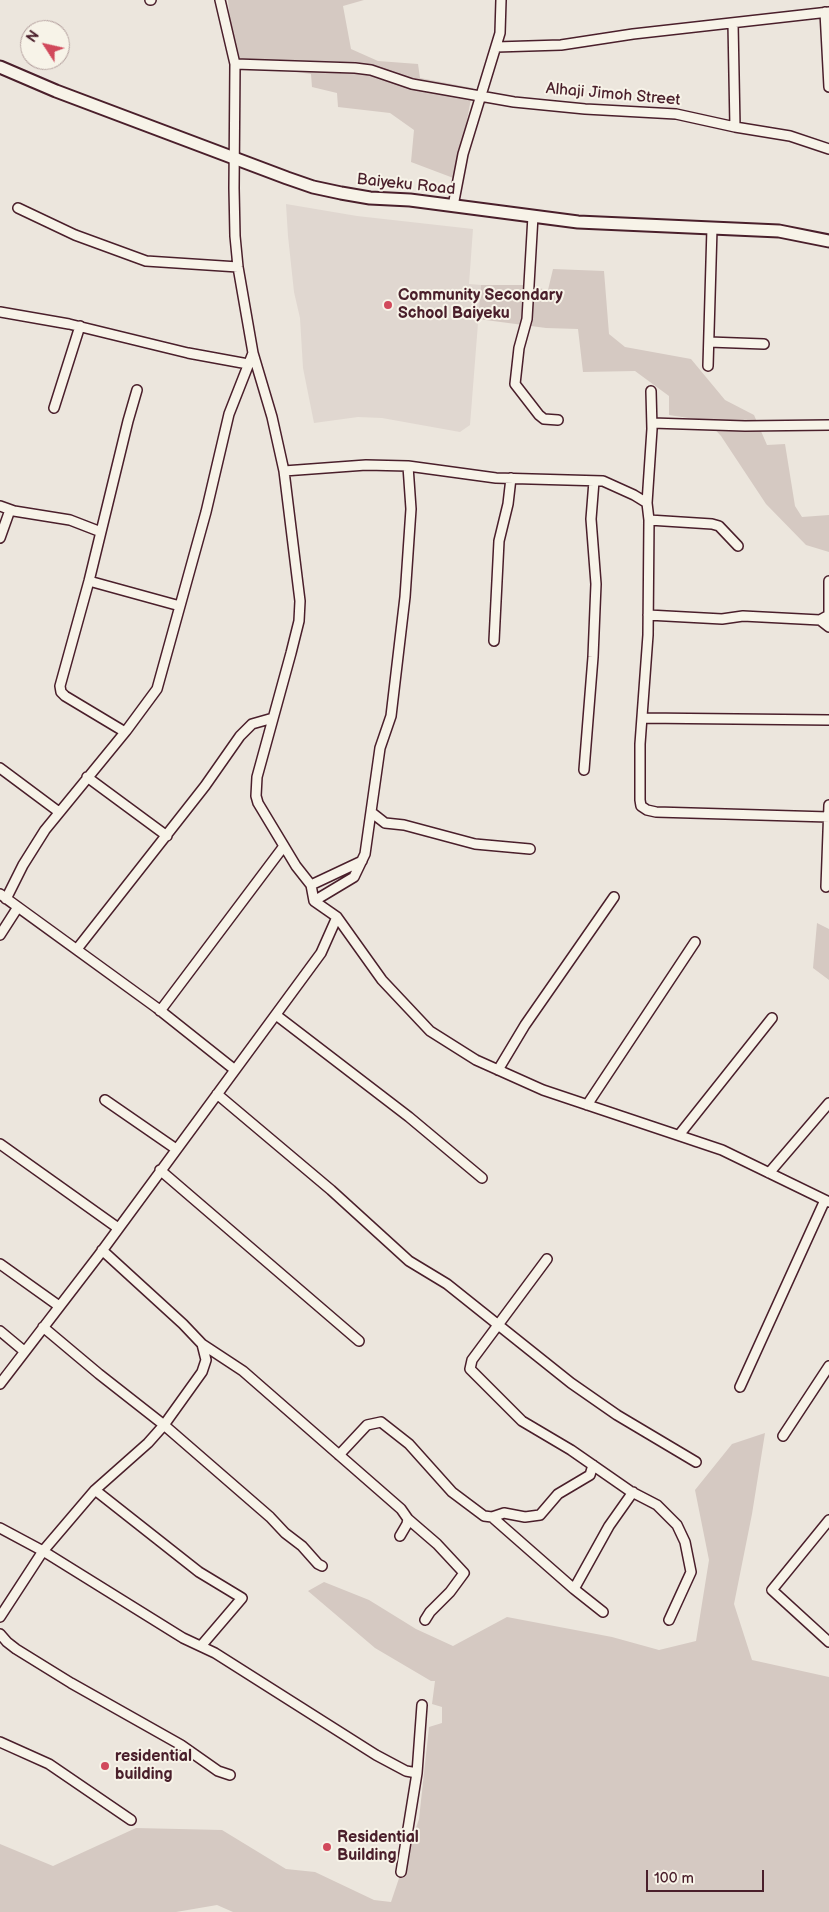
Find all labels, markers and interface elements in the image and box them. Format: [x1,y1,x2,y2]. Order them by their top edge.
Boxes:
north arrow [20,20,70,70]
text: N [23,28,43,46]
street label: Alhaji Jimoh Street [545,80,681,110]
street label: Baiyeku Road [356,170,456,200]
place label: Community Secondary School Baiyeku [398,286,563,324]
marker: Community Secondary School Baiyeku [382,299,394,311]
place label: residential building [115,1747,192,1785]
marker: residential building [99,1760,111,1772]
place label: Residential Building [337,1828,419,1866]
marker: Residential Building [321,1841,333,1853]
scale bar [649,1860,766,1892]
text: 100 m [654,1869,694,1888]

